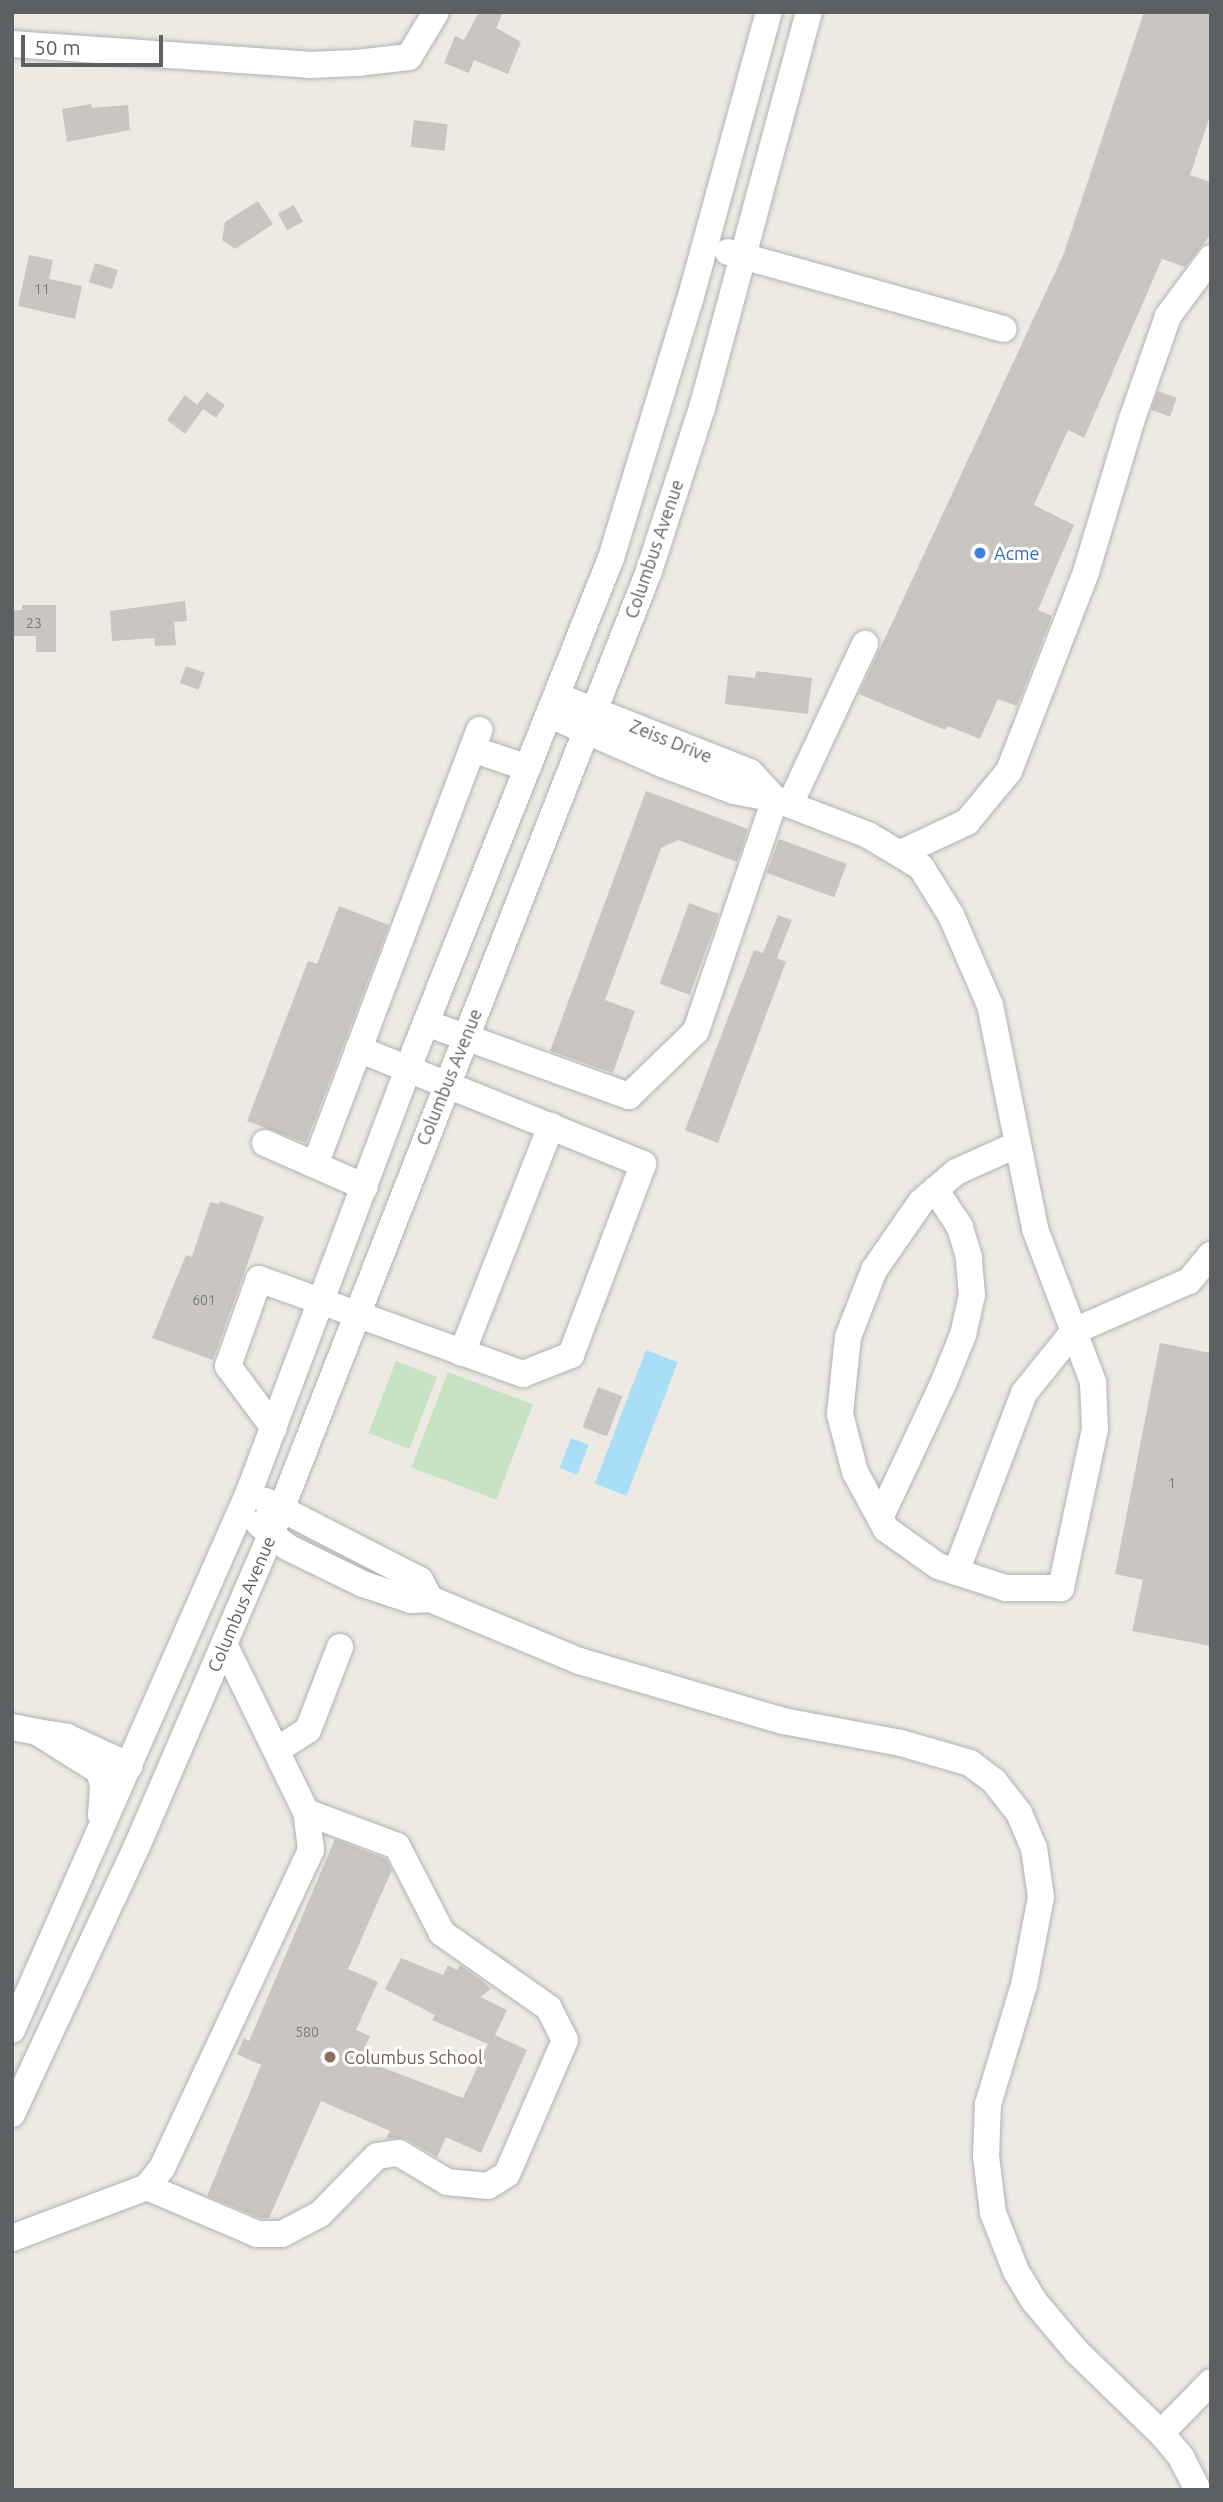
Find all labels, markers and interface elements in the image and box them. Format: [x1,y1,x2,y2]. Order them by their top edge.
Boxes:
scale bar [24,21,166,65]
text: 50 m [34,35,81,59]
house number: 11 [34,281,50,297]
street label: Columbus Avenue [620,477,688,621]
place label: Acme [994,542,1040,564]
marker: Acme [972,545,988,561]
house number: 23 [26,615,42,631]
street label: Zeiss Drive [627,715,715,767]
street label: Columbus Avenue [412,1006,486,1148]
house number: 601 [192,1292,216,1308]
house number: 1 [1168,1475,1176,1491]
street label: Columbus Avenue [203,1533,279,1675]
house number: 580 [295,2024,319,2040]
place label: Columbus School [344,2046,483,2068]
marker: Columbus School [322,2049,338,2065]

